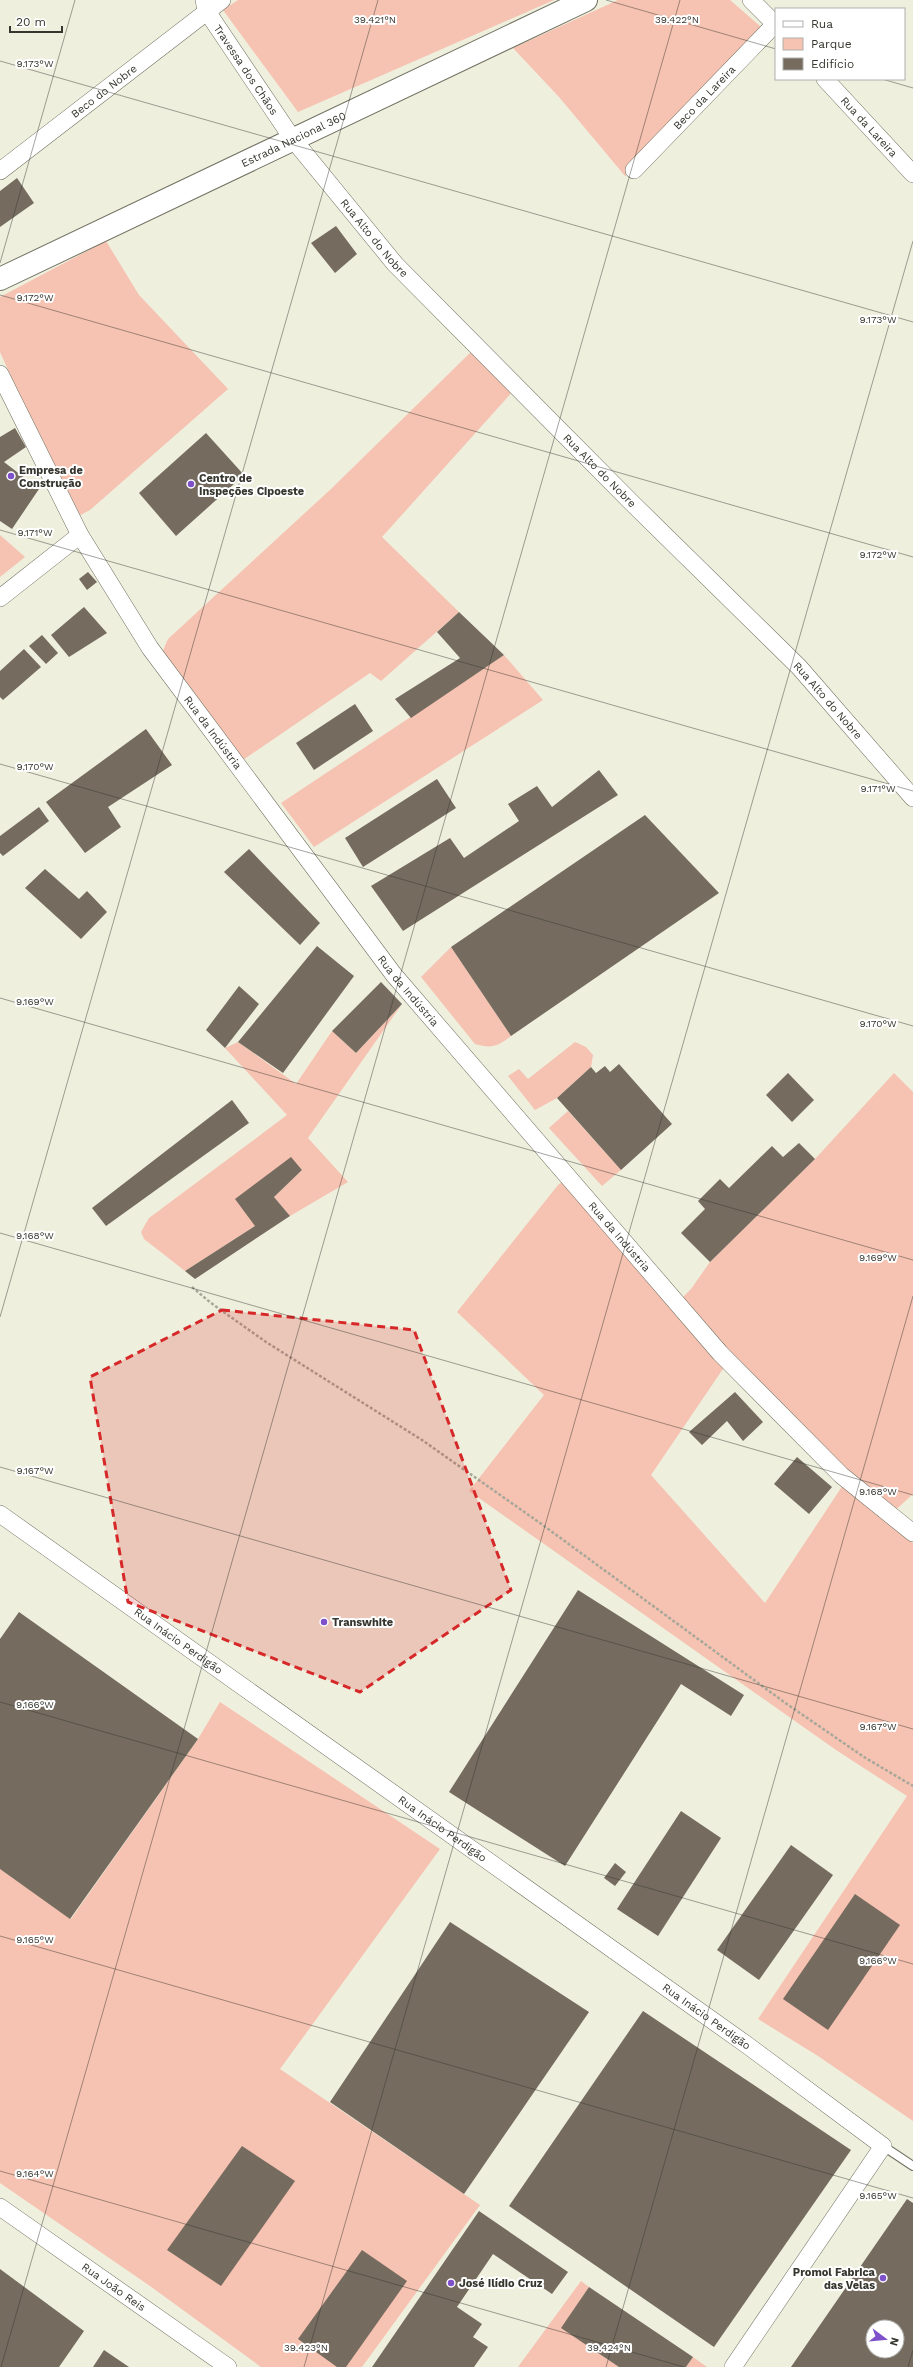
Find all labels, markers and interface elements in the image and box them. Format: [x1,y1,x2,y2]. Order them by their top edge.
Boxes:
scale bar [10,8,62,34]
legend [775,8,905,80]
text: 39.421°N [354,14,396,25]
text: 39.422°N [655,14,699,25]
text: 20 m [16,15,46,29]
text: Rua [811,17,833,31]
street label: Travessa dos Chãos [211,22,281,117]
text: Parque [811,37,852,51]
text: Edifício [811,57,854,71]
text: 9.173°W [16,58,54,69]
street label: Beco do Nobre [68,62,139,120]
street label: Beco da Lareira [670,63,738,132]
street label: Rua da Lareira [838,94,900,159]
street label: Estrada Nacional 360 [239,109,348,170]
street label: Rua Alto do Nobre [338,196,411,280]
text: 9.172°W [16,292,54,303]
text: 9.173°W [859,314,897,325]
street label: Rua Alto do Nobre [561,431,639,510]
place label: Empresa de Construção [19,464,83,490]
marker: Empresa de Construção [6,471,16,481]
place label: Centro de Inspeções Cipoeste [199,472,304,498]
marker: Centro de Inspeções Cipoeste [186,479,196,489]
text: 9.171°W [17,527,53,538]
text: 9.172°W [859,549,897,560]
street label: Rua Alto do Nobre [791,659,865,742]
street label: Rua da Indústria [181,693,245,772]
text: 9.170°W [16,761,54,772]
text: 9.171°W [860,783,896,794]
street label: Rua da Indústria [375,953,442,1029]
text: 9.169°W [16,996,54,1007]
text: 9.170°W [859,1018,897,1029]
street label: Rua da Indústria [586,1199,653,1274]
text: 9.168°W [16,1230,54,1241]
text: 9.169°W [859,1252,897,1263]
text: 9.167°W [16,1465,54,1476]
text: 9.168°W [859,1486,897,1497]
street label: Rua Inácio Perdigão [132,1605,225,1677]
place label: Transwhite [332,1616,393,1629]
marker: Transwhite [319,1617,329,1627]
text: 9.166°W [16,1699,54,1710]
text: 9.167°W [859,1721,897,1732]
street label: Rua Inácio Perdigão [396,1793,489,1864]
text: 9.165°W [16,1934,54,1945]
text: 9.166°W [859,1955,897,1966]
street label: Rua Inácio Perdigão [660,1981,753,2052]
text: 9.164°W [16,2168,54,2179]
text: 9.165°W [859,2190,897,2201]
street label: Rua João Reis [79,2260,148,2314]
place label: Promol Fabrica das Velas [793,2266,876,2292]
marker: Promol Fabrica das Velas [878,2273,888,2283]
place label: José Ilídio Cruz [459,2277,543,2290]
marker: José Ilídio Cruz [446,2278,456,2288]
north arrow [865,2319,905,2359]
text: N [887,2336,902,2347]
text: 39.423°N [284,2342,328,2353]
text: 39.424°N [587,2342,631,2353]

